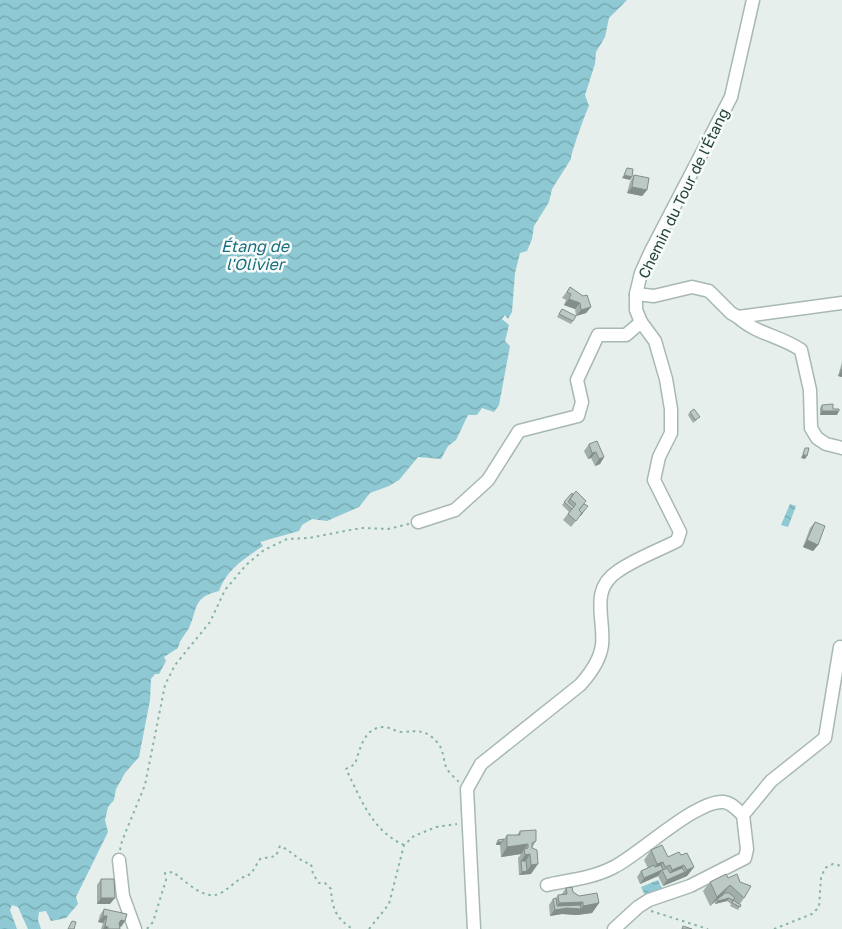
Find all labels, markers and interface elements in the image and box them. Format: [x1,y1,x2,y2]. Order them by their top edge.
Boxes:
street label: Chemin du Tour de l'Étang [634,105,732,281]
water label: Étang de l'Olivier [221,236,291,274]

